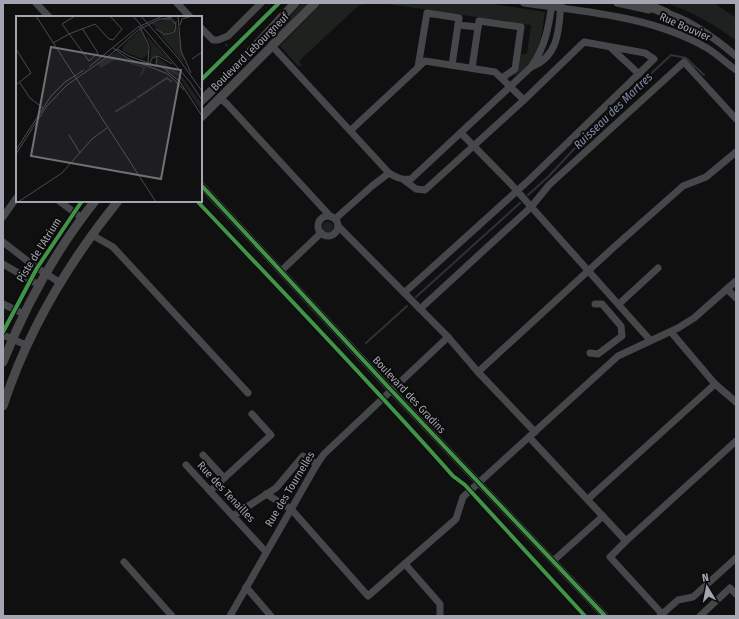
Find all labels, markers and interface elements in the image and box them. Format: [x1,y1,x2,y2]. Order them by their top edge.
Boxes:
street label: Boulevard Lebourgneuf [208,10,292,94]
street label: Rue Bouvier [658,10,713,44]
inset map [16,16,202,202]
water label: Ruisseau des Martres [571,70,655,152]
street label: Piste de l'Atrium [14,215,64,285]
street label: Boulevard des Gradins [370,354,448,437]
street label: Rue des Tournelles [262,449,318,529]
street label: Rue des Tenailles [195,459,258,525]
north arrow [687,567,727,607]
text: N [701,571,710,585]

